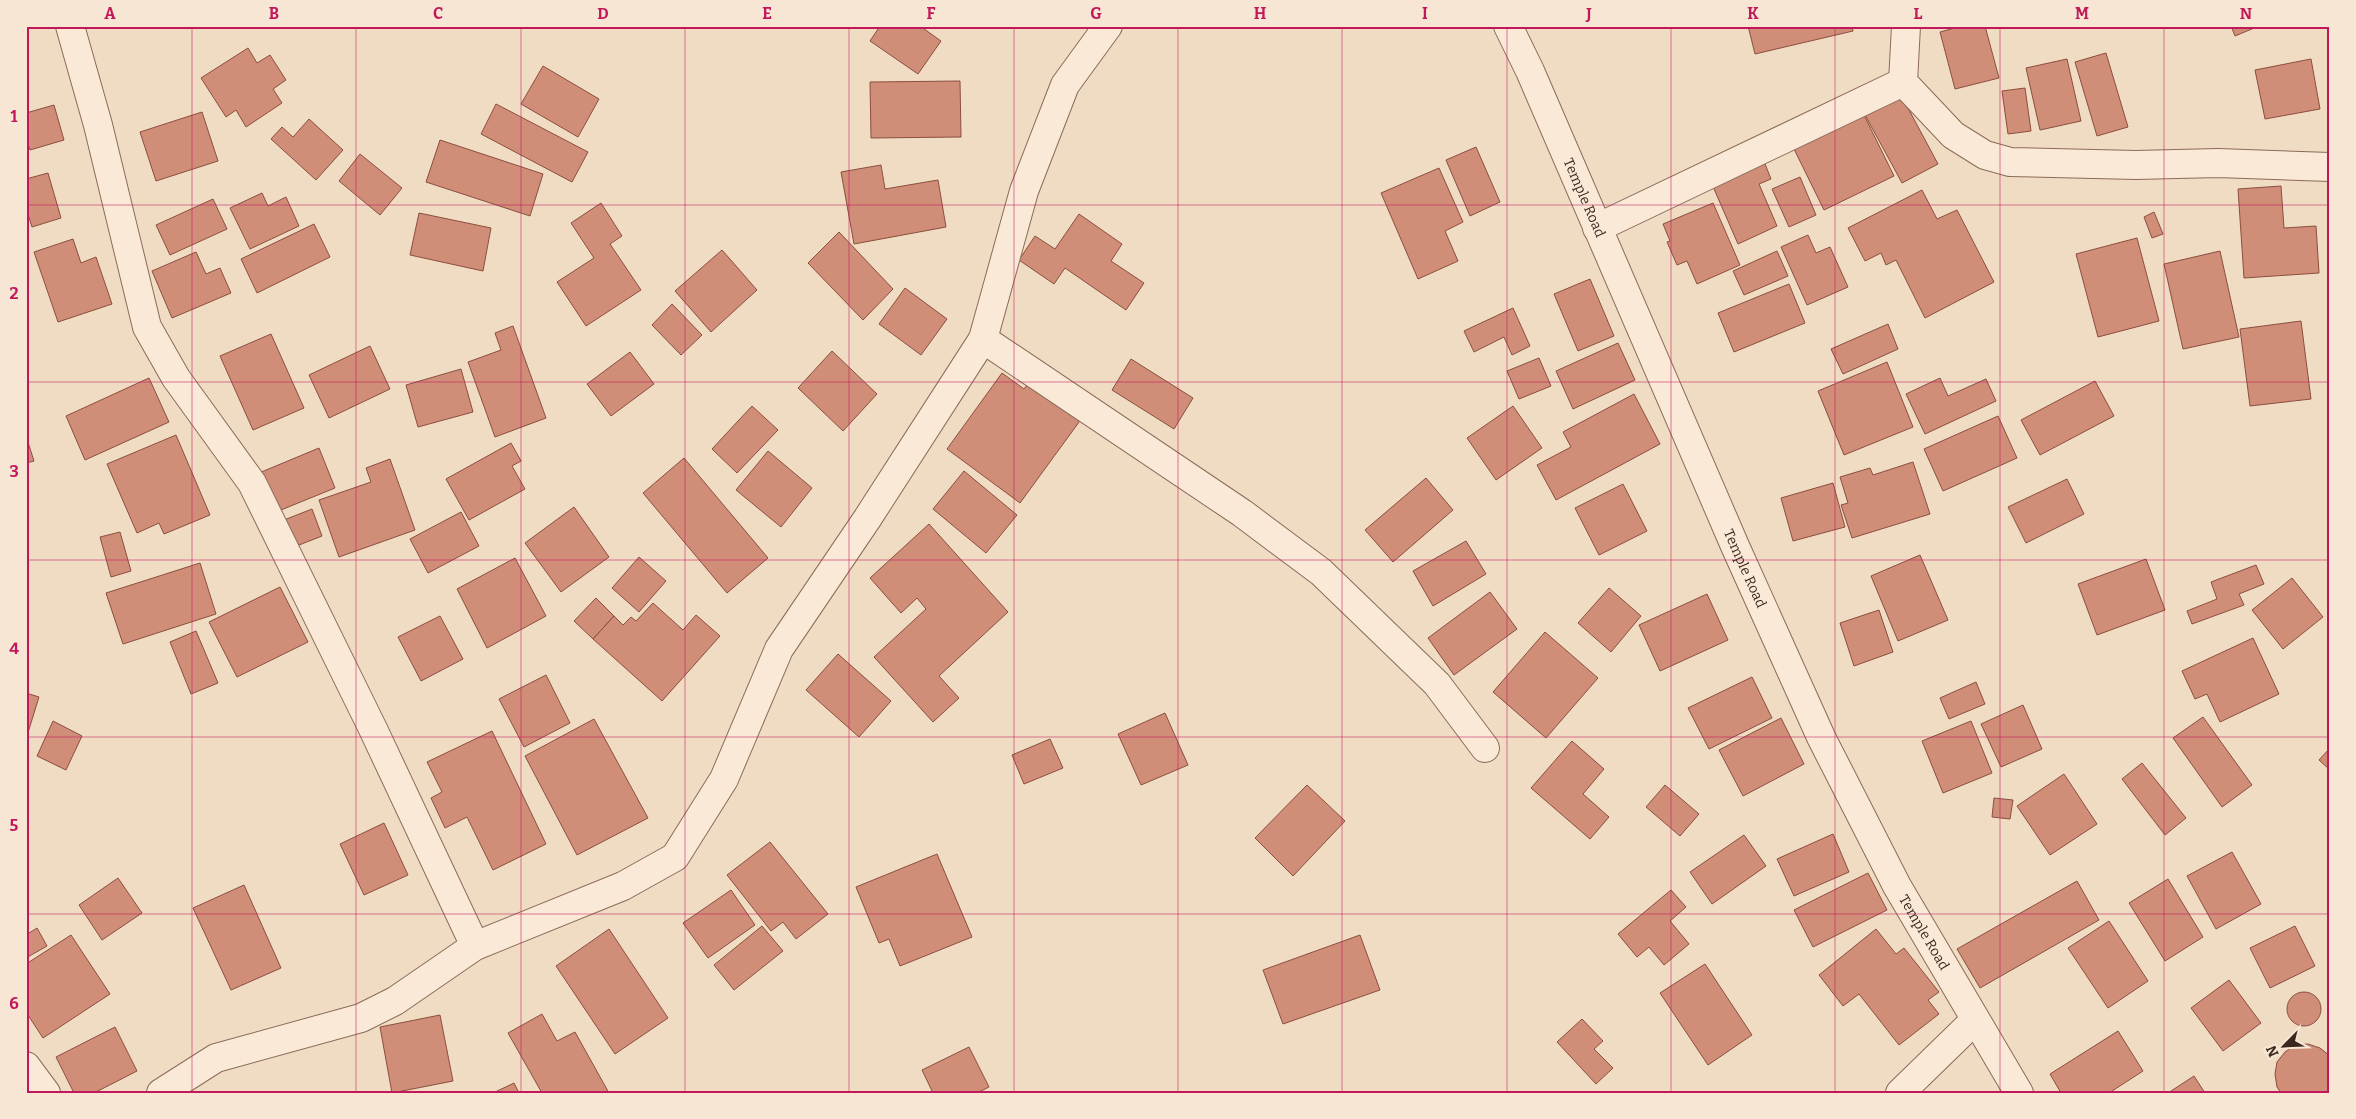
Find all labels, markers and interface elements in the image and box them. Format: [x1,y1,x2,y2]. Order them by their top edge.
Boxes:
text: A [104,4,116,23]
text: B [269,4,279,23]
text: C [433,4,443,23]
text: D [597,4,609,23]
text: E [762,4,772,23]
text: F [927,4,936,23]
text: G [1090,4,1102,23]
text: H [1254,4,1267,23]
text: I [1422,4,1428,23]
text: J [1585,4,1592,23]
text: K [1747,4,1759,23]
text: L [1914,4,1923,23]
text: M [2075,4,2089,23]
text: N [2240,4,2252,23]
text: 1 [11,107,18,126]
street label: Temple Road [1560,156,1609,240]
text: 2 [9,284,19,303]
text: 3 [9,462,19,481]
street label: Temple Road [1720,527,1770,611]
text: 4 [9,639,19,658]
text: 5 [10,816,19,835]
street label: Temple Road [1895,892,1953,973]
text: 6 [9,994,19,1013]
north arrow [2258,1022,2308,1072]
text: N [2263,1043,2283,1059]

